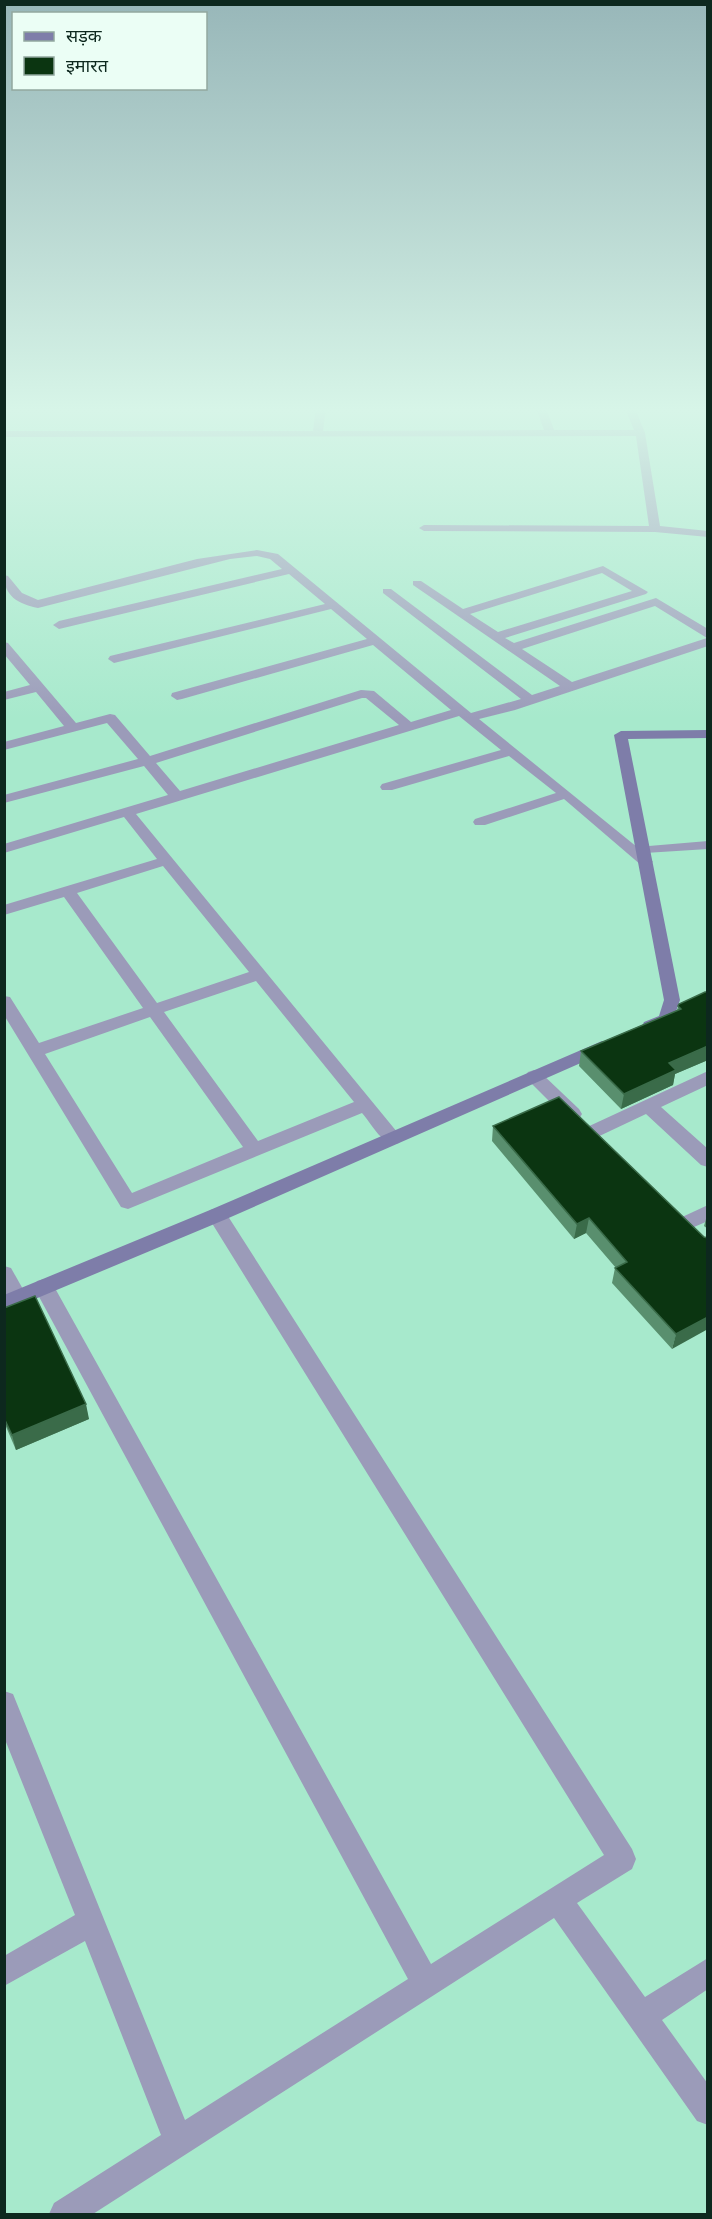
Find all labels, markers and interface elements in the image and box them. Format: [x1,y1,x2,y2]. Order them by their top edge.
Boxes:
legend [12,12,207,90]
text: सड़क [66,24,103,47]
text: इमारत [66,54,109,77]

